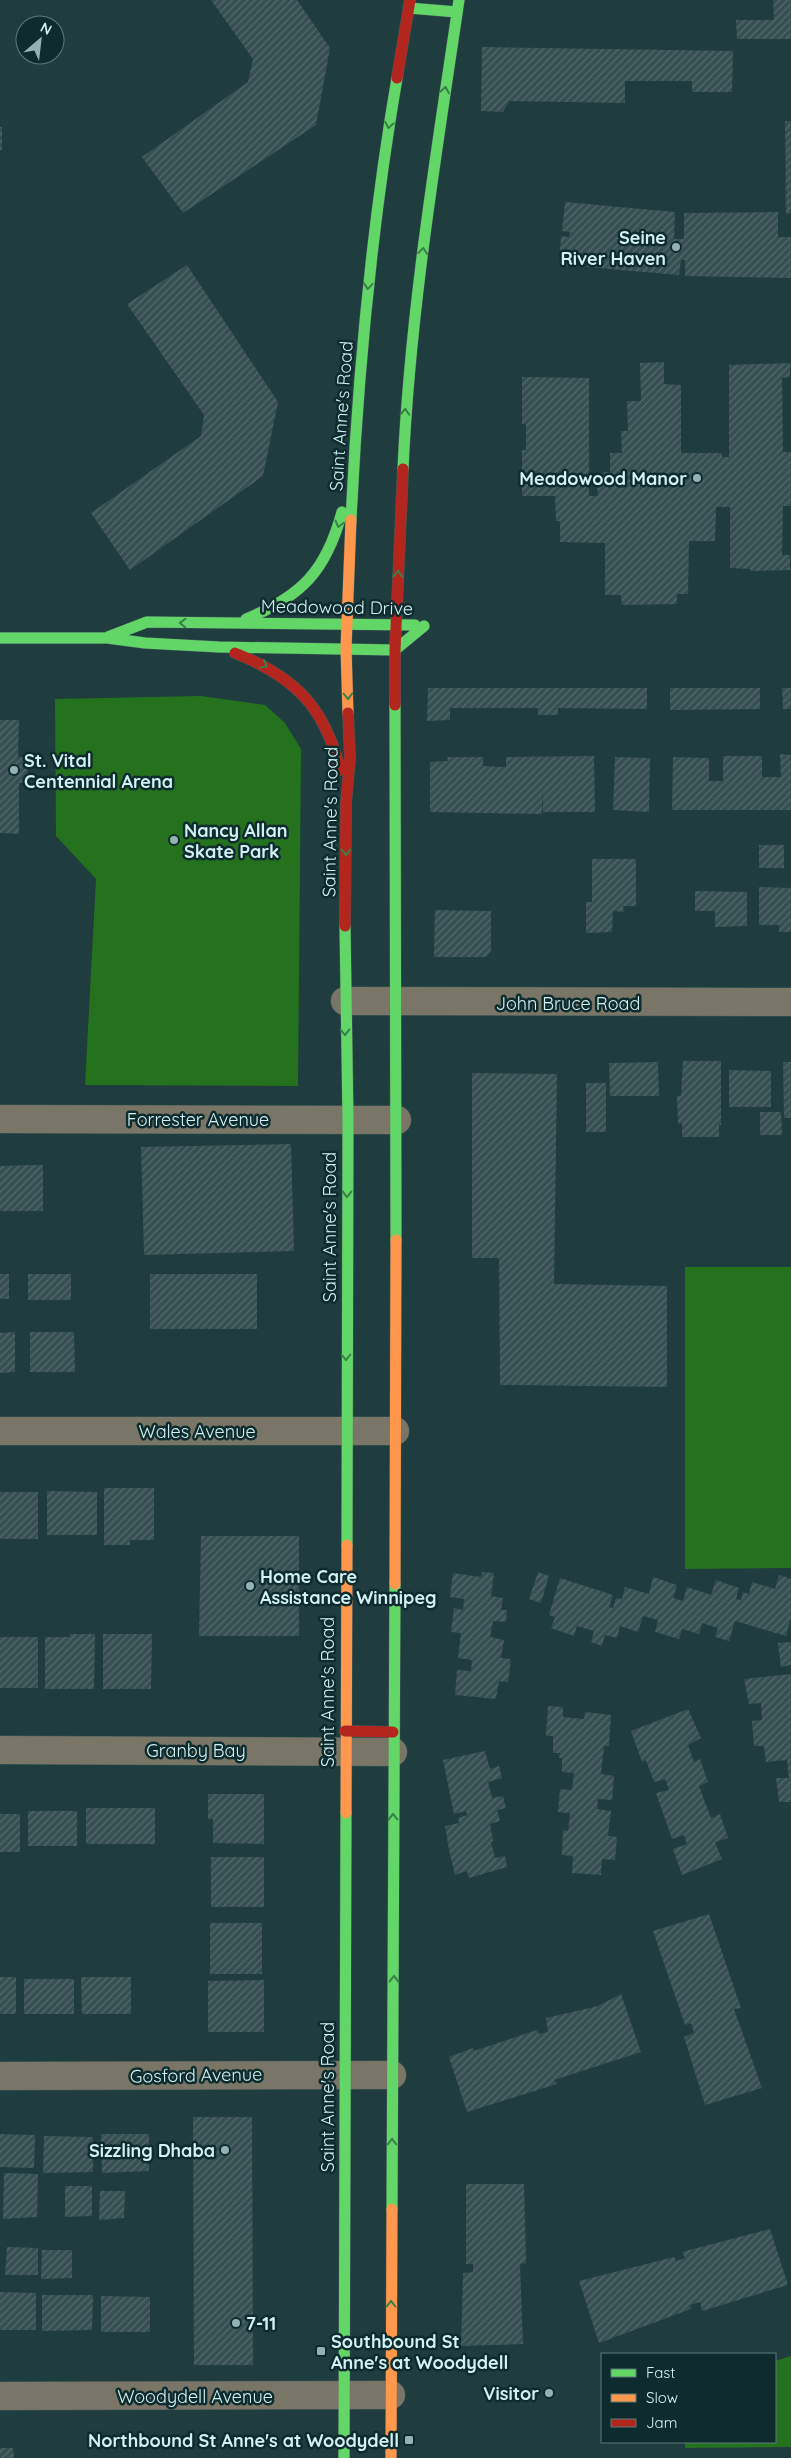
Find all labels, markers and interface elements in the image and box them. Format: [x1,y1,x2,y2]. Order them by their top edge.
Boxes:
north arrow [15,15,65,65]
text: N [37,18,55,39]
one-way arrow [439,85,449,94]
one-way arrow [384,121,394,129]
place label: Seine River Haven [560,226,666,270]
marker: Seine River Haven [670,241,682,253]
one-way arrow [417,246,428,254]
one-way arrow [363,282,374,290]
street label: Saint Anne's Road [324,340,358,492]
one-way arrow [400,408,411,416]
place label: Meadowood Manor [519,467,687,490]
marker: Meadowood Manor [691,472,703,484]
one-way arrow [334,520,345,529]
one-way arrow [393,570,403,578]
street label: Meadowood Drive [261,594,413,620]
one-way arrow [179,617,187,628]
one-way arrow [259,659,268,669]
one-way arrow [342,693,353,701]
street label: Saint Anne's Road [317,747,343,897]
place label: St. Vital Centennial Arena [24,749,173,793]
marker: St. Vital Centennial Arena [8,764,20,776]
place label: Nancy Allan Skate Park [184,819,287,863]
marker: Nancy Allan Skate Park [168,834,180,846]
one-way arrow [341,848,351,856]
street label: John Bruce Road [496,992,640,1015]
one-way arrow [340,1028,351,1036]
street label: Forrester Avenue [127,1108,269,1131]
street label: Saint Anne's Road [318,1152,341,1302]
one-way arrow [342,1191,352,1199]
one-way arrow [341,1354,351,1361]
street label: Wales Avenue [138,1420,256,1443]
place label: Home Care Assistance Winnipeg [260,1565,436,1609]
marker: Home Care Assistance Winnipeg [244,1580,256,1592]
street label: Saint Anne's Road [316,1617,339,1767]
street label: Granby Bay [146,1739,246,1762]
one-way arrow [388,1813,398,1820]
one-way arrow [389,1975,399,1983]
street label: Saint Anne's Road [316,2022,339,2172]
street label: Gosford Avenue [130,2062,262,2088]
one-way arrow [387,2138,397,2146]
place label: Sizzling Dhaba [89,2139,215,2162]
marker: Sizzling Dhaba [219,2144,231,2156]
one-way arrow [386,2300,396,2308]
place label: 7-11 [246,2312,276,2335]
marker: 7-11 [230,2317,242,2329]
place label: Southbound St Anne's at Woodydell [331,2330,508,2374]
marker: Southbound St Anne's at Woodydell [315,2345,327,2357]
legend [601,2353,776,2443]
text: Fast [646,2363,675,2382]
place label: Visitor [483,2382,539,2405]
street label: Woodydell Avenue [117,2385,273,2408]
marker: Visitor [543,2387,555,2399]
text: Slow [646,2388,678,2407]
text: Jam [646,2413,677,2432]
place label: Northbound St Anne's at Woodydell [88,2429,399,2452]
marker: Northbound St Anne's at Woodydell [403,2434,415,2446]

